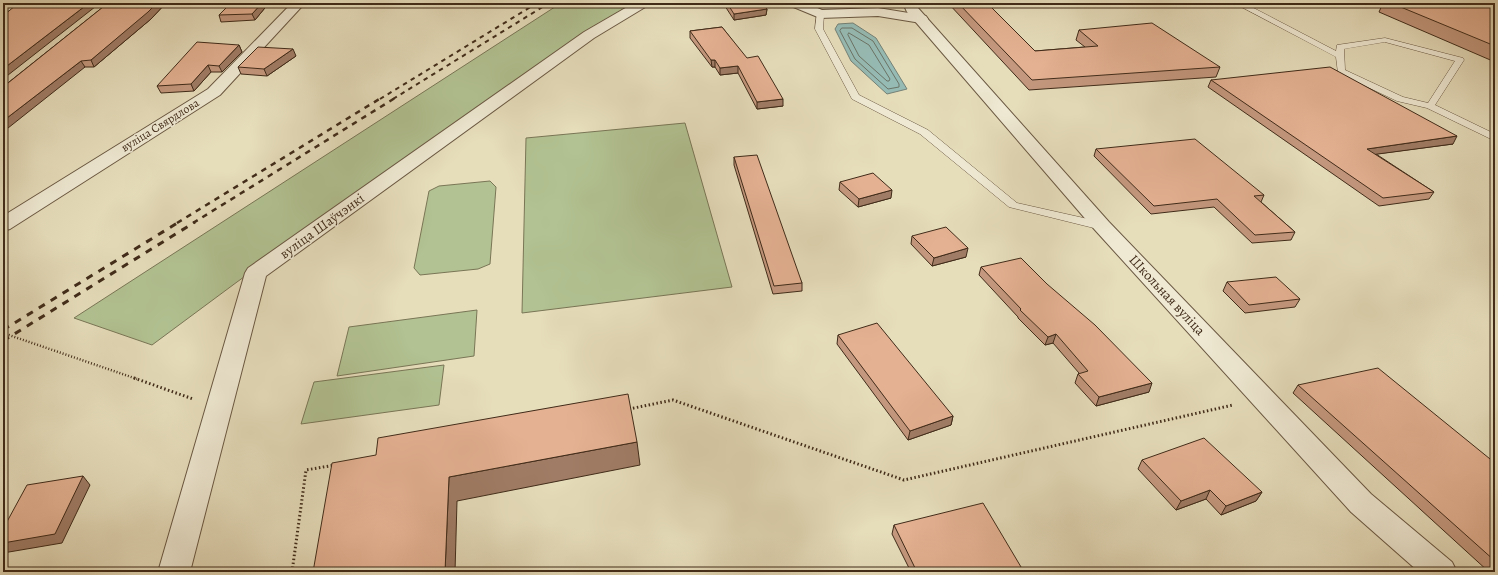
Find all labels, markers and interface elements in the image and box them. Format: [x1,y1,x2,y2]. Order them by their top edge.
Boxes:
street label: вуліца Свярдлова [118,94,203,155]
street label: вуліца Шаўчэнкі [276,189,368,263]
street label: Школьная вуліца [1125,250,1210,340]

